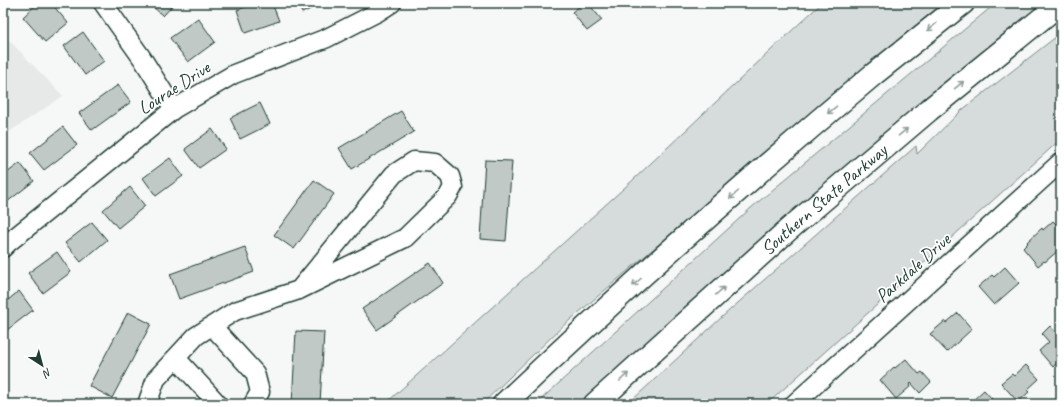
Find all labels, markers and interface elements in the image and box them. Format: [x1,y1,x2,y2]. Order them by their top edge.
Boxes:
one-way arrow [927,23,938,32]
street label: Lourae Drive [133,55,216,120]
one-way arrow [954,81,964,90]
one-way arrow [827,106,837,115]
one-way arrow [898,127,908,136]
street label: Southern State Parkway [756,138,893,260]
one-way arrow [729,190,739,199]
street label: Parkdale Drive [870,227,957,308]
one-way arrow [631,277,642,286]
one-way arrow [715,286,726,295]
north arrow [22,345,62,385]
text: N [39,365,55,382]
one-way arrow [618,373,629,382]

